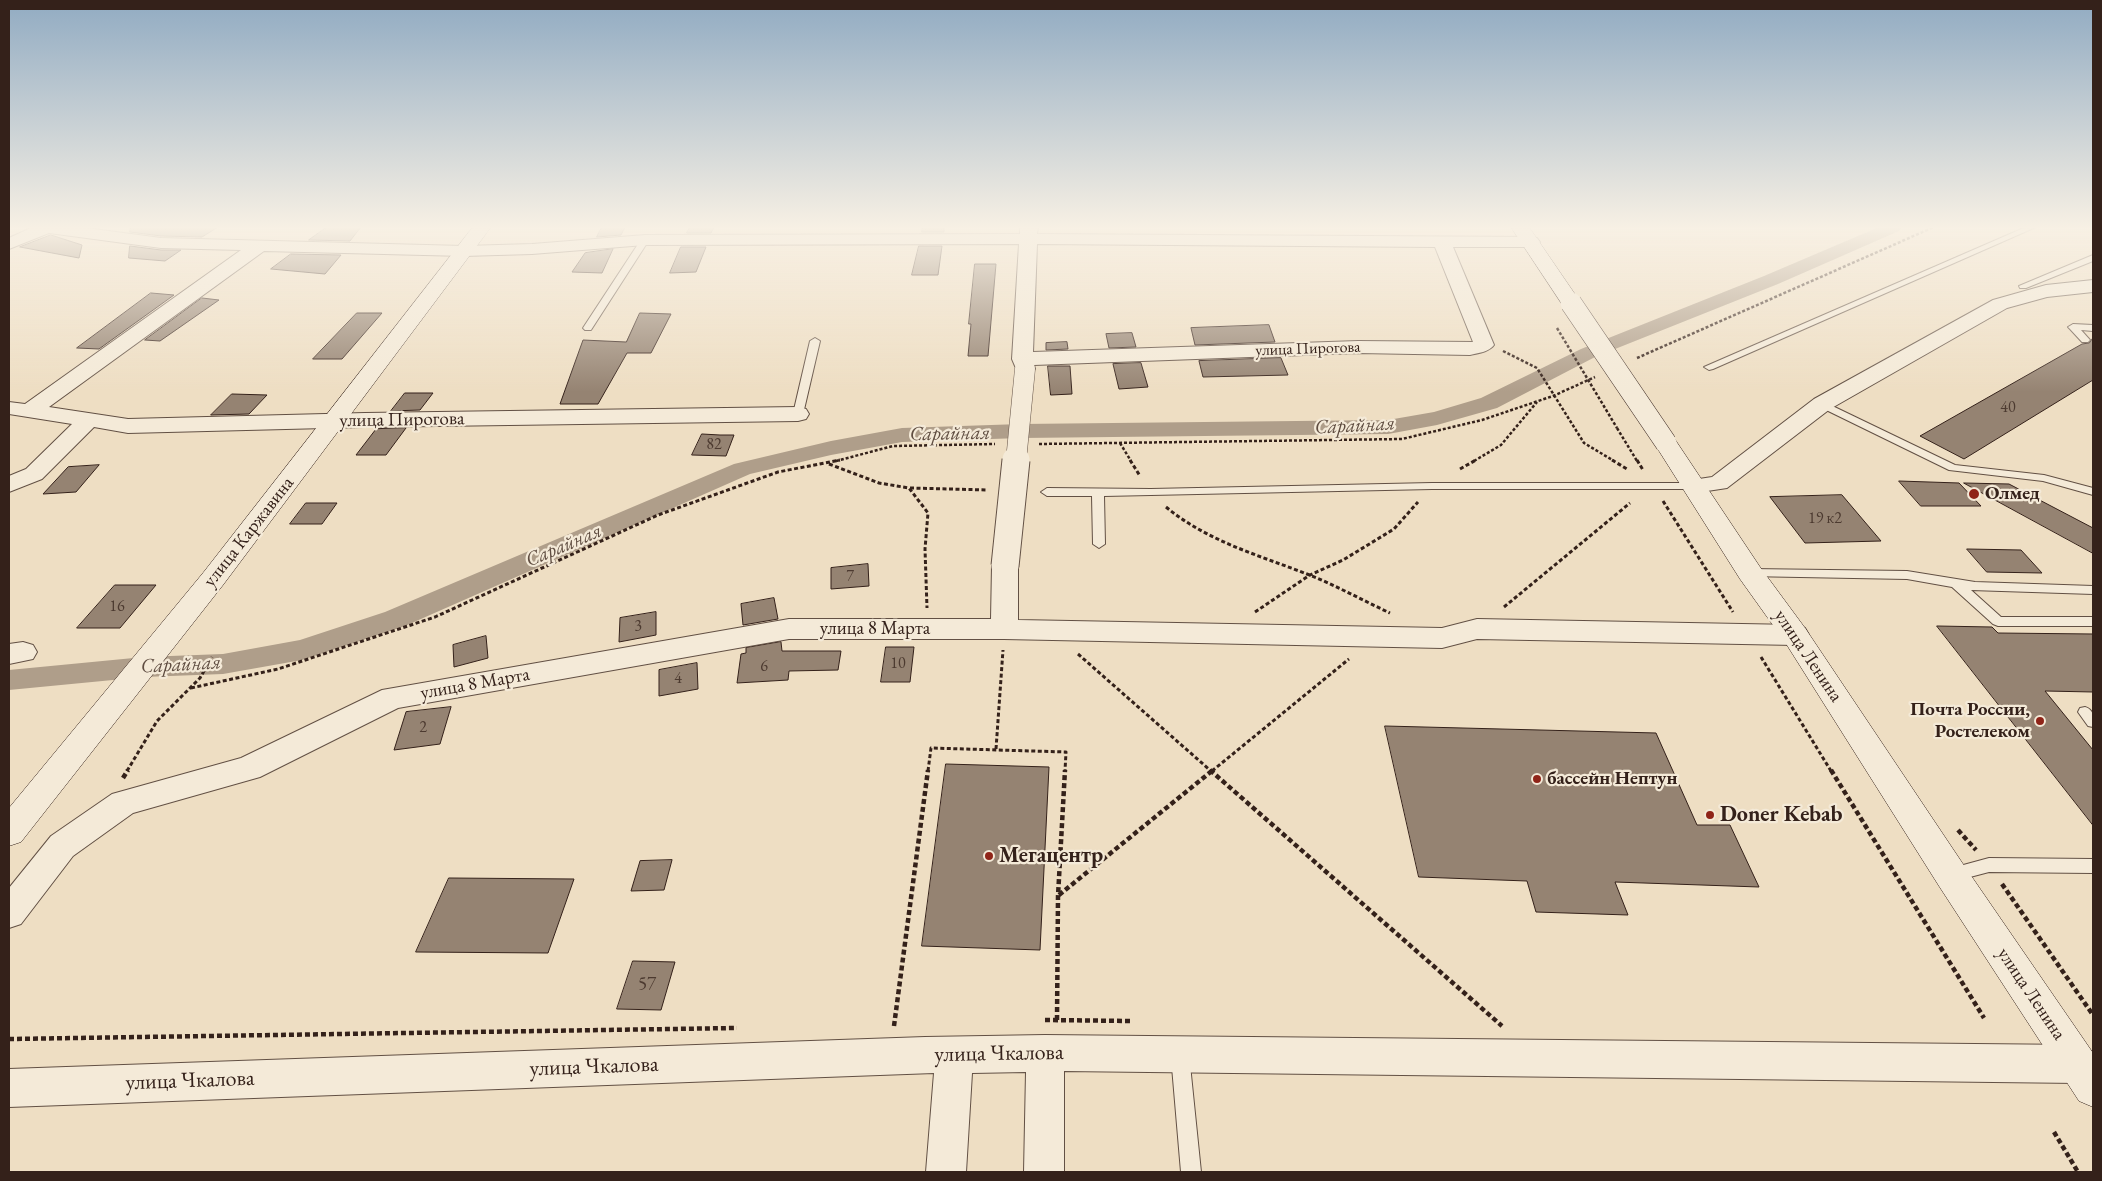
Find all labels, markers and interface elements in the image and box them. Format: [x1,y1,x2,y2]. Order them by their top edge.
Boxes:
street label: улица Пирогова [1255,338,1361,360]
house number: 40 [2000,398,2016,418]
street label: улица Пирогова [339,408,465,432]
water label: Сарайная [1314,412,1396,440]
water label: Сарайная [910,421,990,447]
house number: 82 [706,435,722,455]
street label: улица Каржавина [199,472,299,592]
place label: Олмед [1985,483,2040,505]
marker: Олмед [1967,487,1981,501]
house number: 19 к2 [1808,509,1842,529]
water label: Сарайная [522,519,606,573]
house number: 7 [846,567,854,587]
house number: 16 [109,597,125,617]
street label: улица Ленина [1769,605,1847,707]
house number: 3 [634,617,642,637]
street label: улица 8 Марта [820,618,930,640]
water label: Сарайная [140,651,222,679]
house number: 10 [890,654,906,674]
house number: 6 [760,657,768,677]
street label: улица 8 Марта [419,663,531,705]
house number: 4 [674,669,682,689]
place label: Почта России, Ростелеком [1910,699,2030,743]
marker: Почта России, Ростелеком [2034,715,2046,727]
house number: 2 [419,718,427,738]
place label: бассейн Нептун [1547,768,1677,790]
marker: бассейн Нептун [1531,773,1543,785]
place label: Doner Kebab [1720,802,1843,828]
marker: Doner Kebab [1704,809,1716,821]
place label: Мегацентр [999,843,1103,869]
marker: Мегацентр [983,850,995,862]
street label: улица Ленина [1992,943,2070,1045]
house number: 57 [638,974,656,996]
street label: улица Чкалова [934,1040,1064,1068]
street label: улица Чкалова [529,1052,659,1082]
street label: улица Чкалова [125,1066,255,1096]

